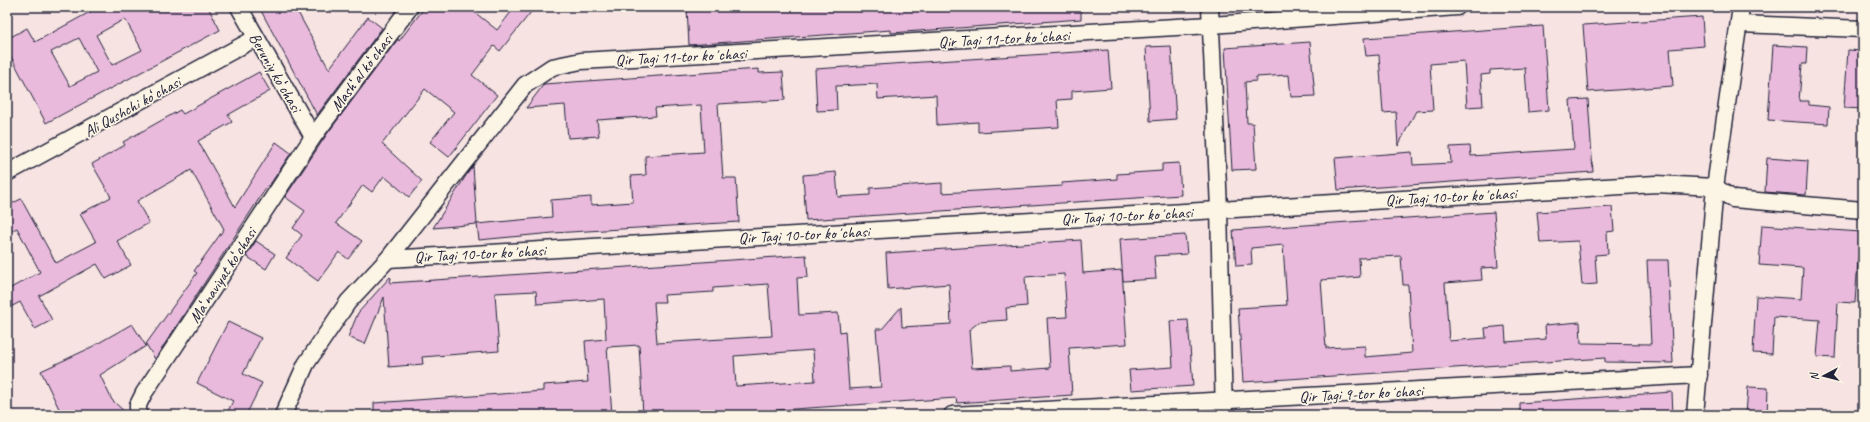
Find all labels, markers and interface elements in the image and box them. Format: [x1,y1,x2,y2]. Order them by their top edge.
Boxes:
street label: Qir Tagi 11-tor koʼchasi [938,25,1072,52]
street label: Mashʻal koʻchasi [326,28,399,115]
street label: Beruniy koʻchasi [244,29,307,117]
street label: Qir Tagi 11-tor koʼchasi [615,43,749,70]
street label: Ali Qushchi koʻchasi [81,71,186,142]
street label: Qir Tagi 10-tor koʼchasi [1385,183,1519,210]
street label: Qir Tagi 10-tor koʼchasi [1061,202,1195,229]
street label: Qir Tagi 10-tor koʼchasi [738,221,872,248]
street label: Maʻnaviyat koʻchasi [185,223,262,327]
street label: Qir Tagi 10-tor koʼchasi [414,240,548,267]
north arrow [1804,356,1844,396]
text: N [1806,371,1821,381]
street label: Qir Tagi 9-tor koʼchasi [1299,381,1425,407]

